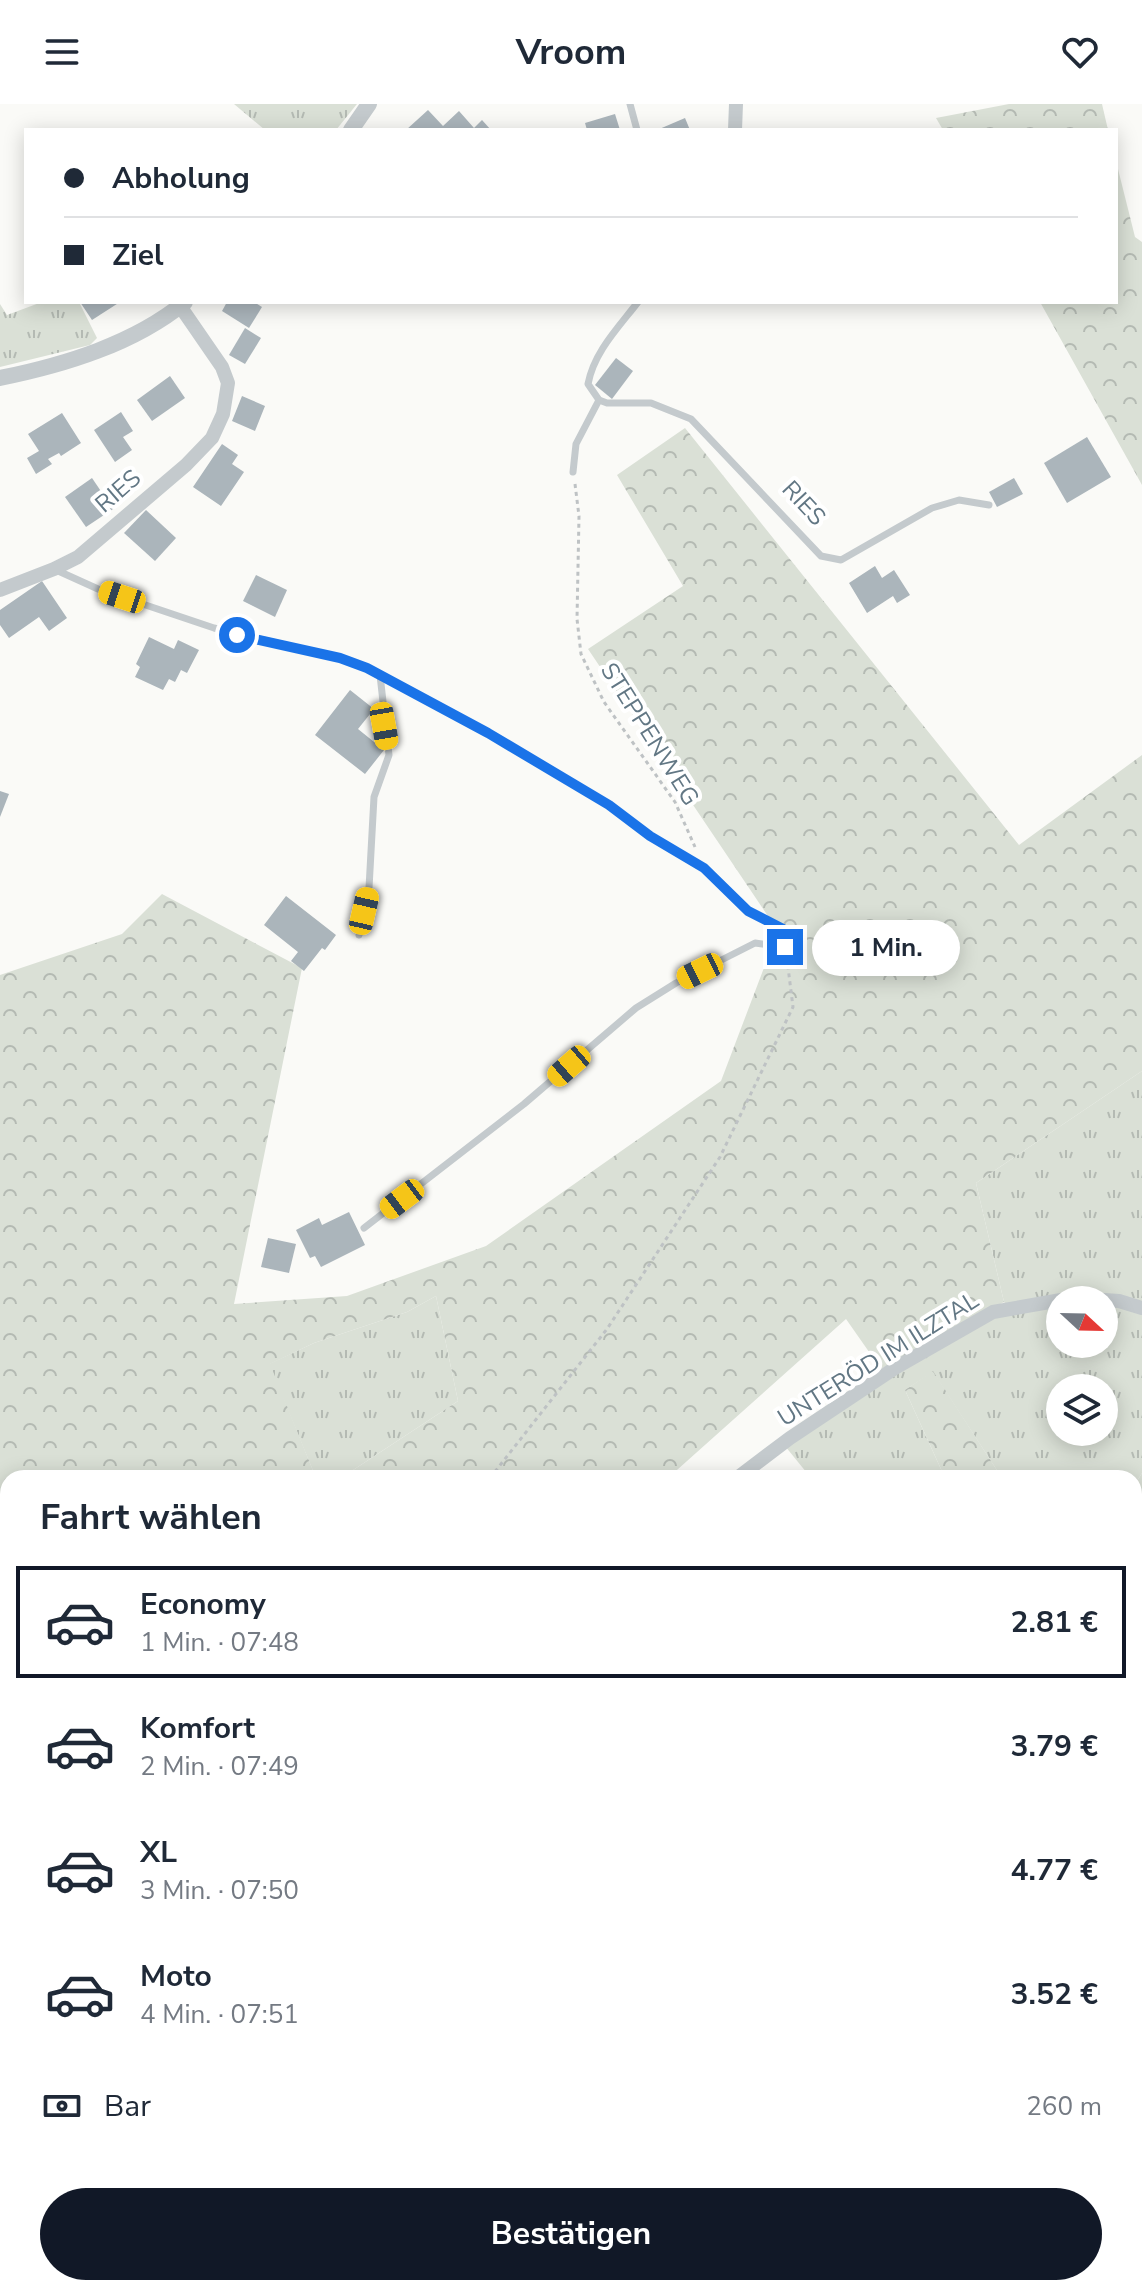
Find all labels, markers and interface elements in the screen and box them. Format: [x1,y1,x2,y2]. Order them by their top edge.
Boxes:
text: Vroom [516,28,626,77]
icon: menu [40,30,84,74]
icon: heart [1058,30,1102,74]
text: Abholung [112,158,250,199]
text: Ziel [112,235,164,276]
street label: RIES [88,462,148,520]
street label: RIES [775,474,833,532]
car [95,578,149,616]
route start [219,617,255,653]
street label: STEPPENWEG [593,657,707,811]
car [368,700,400,752]
car [347,885,381,937]
callout: 1 Min. [813,919,961,975]
route end [767,929,803,965]
text: 1 Min. [849,930,923,965]
car [673,950,727,992]
car [543,1041,595,1091]
car [376,1175,428,1223]
street label: UNTERÖD IM ILZTAL [771,1284,985,1434]
north arrow [1046,1286,1118,1358]
map controls [1046,1286,1118,1446]
button: layers [1046,1374,1118,1446]
text: Fahrt wählen [40,1493,262,1542]
text: Economy [140,1584,266,1625]
icon: car [44,1586,116,1658]
text: 2.81 € [1010,1602,1098,1643]
text: 1 Min. · 07:48 [140,1625,299,1660]
text: Komfort [140,1708,255,1749]
icon: car [44,1710,116,1782]
text: 3.79 € [1010,1726,1098,1767]
text: 2 Min. · 07:49 [140,1749,299,1784]
text: XL [140,1832,177,1873]
icon: car [44,1834,116,1906]
text: 4.77 € [1010,1850,1098,1891]
text: 3 Min. · 07:50 [140,1873,299,1908]
text: Moto [140,1956,212,1997]
icon: car [44,1958,116,2030]
text: 3.52 € [1010,1974,1098,2015]
text: 4 Min. · 07:51 [140,1997,299,2032]
icon: cash [40,2084,84,2128]
text: Bar [104,2086,151,2127]
text: 260 m [1026,2089,1102,2124]
button: Bestätigen [40,2188,1102,2280]

